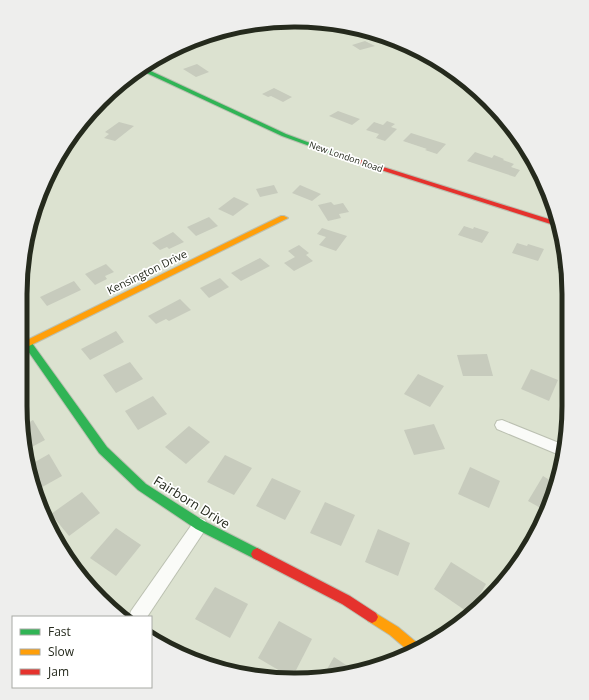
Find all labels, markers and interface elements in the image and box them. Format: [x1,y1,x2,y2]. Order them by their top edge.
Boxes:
street label: New London Road [308,138,385,175]
street label: Kensington Drive [104,246,189,297]
street label: Fairborn Drive [150,471,234,533]
legend [12,616,152,688]
text: Fast [48,623,71,640]
text: Slow [48,643,75,660]
text: Jam [47,663,69,680]

